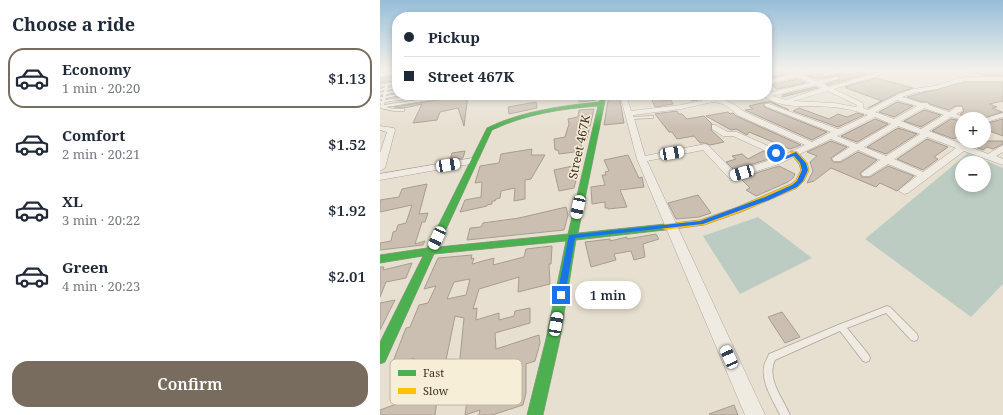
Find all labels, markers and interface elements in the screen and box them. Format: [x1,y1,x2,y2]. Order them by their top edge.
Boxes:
text: Choose a ride [12,12,135,36]
text: Pickup [428,27,480,47]
text: Economy [62,59,131,79]
icon: car [14,60,50,96]
text: Street 467K [428,66,514,86]
text: $1.13 [328,68,366,88]
text: 1 min · 20:20 [62,79,140,97]
map controls [955,112,991,192]
button: + [955,112,991,148]
street label: Street 467K [564,113,594,181]
text: Comfort [62,125,125,145]
icon: car [14,126,50,162]
text: $1.52 [328,134,366,154]
route start [767,144,785,162]
text: 2 min · 20:21 [62,145,140,163]
car [659,145,685,161]
button: − [955,156,991,192]
car [435,157,461,173]
car [729,164,755,182]
text: XL [62,191,83,211]
icon: car [14,192,50,228]
car [570,194,586,220]
text: $1.92 [328,200,366,220]
text: 3 min · 20:22 [62,211,140,229]
car [426,225,448,251]
text: Green [62,257,109,277]
icon: car [14,258,50,294]
text: $2.01 [328,266,366,286]
text: 4 min · 20:23 [62,277,140,295]
callout: 1 min [575,281,641,309]
route end [552,286,570,304]
text: 1 min [590,286,626,304]
car [548,311,564,337]
car [719,344,739,370]
legend [390,359,522,405]
button: Confirm [12,361,368,407]
text: Fast [423,365,444,380]
text: Slow [423,383,449,398]

